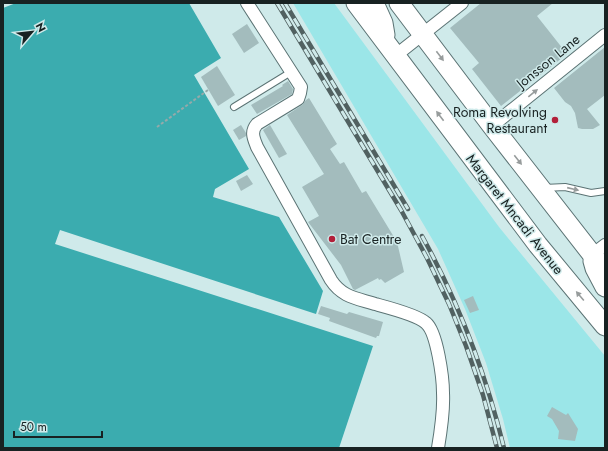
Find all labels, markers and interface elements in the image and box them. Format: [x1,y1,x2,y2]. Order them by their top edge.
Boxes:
north arrow [12,12,52,52]
text: N [32,20,50,35]
street label: Jonsson Lane [510,29,584,94]
one-way arrow [435,51,444,62]
one-way arrow [528,88,539,97]
place label: Roma Revolving Restaurant [453,102,548,138]
one-way arrow [436,111,444,122]
marker: Roma Revolving Restaurant [550,115,560,125]
street label: Margaret Mncadi Avenue [461,149,569,279]
one-way arrow [514,154,523,165]
one-way arrow [567,186,579,192]
place label: Bat Centre [340,229,401,249]
marker: Bat Centre [327,234,337,244]
one-way arrow [576,291,585,302]
scale bar [14,413,102,439]
text: 50 m [20,418,47,436]

